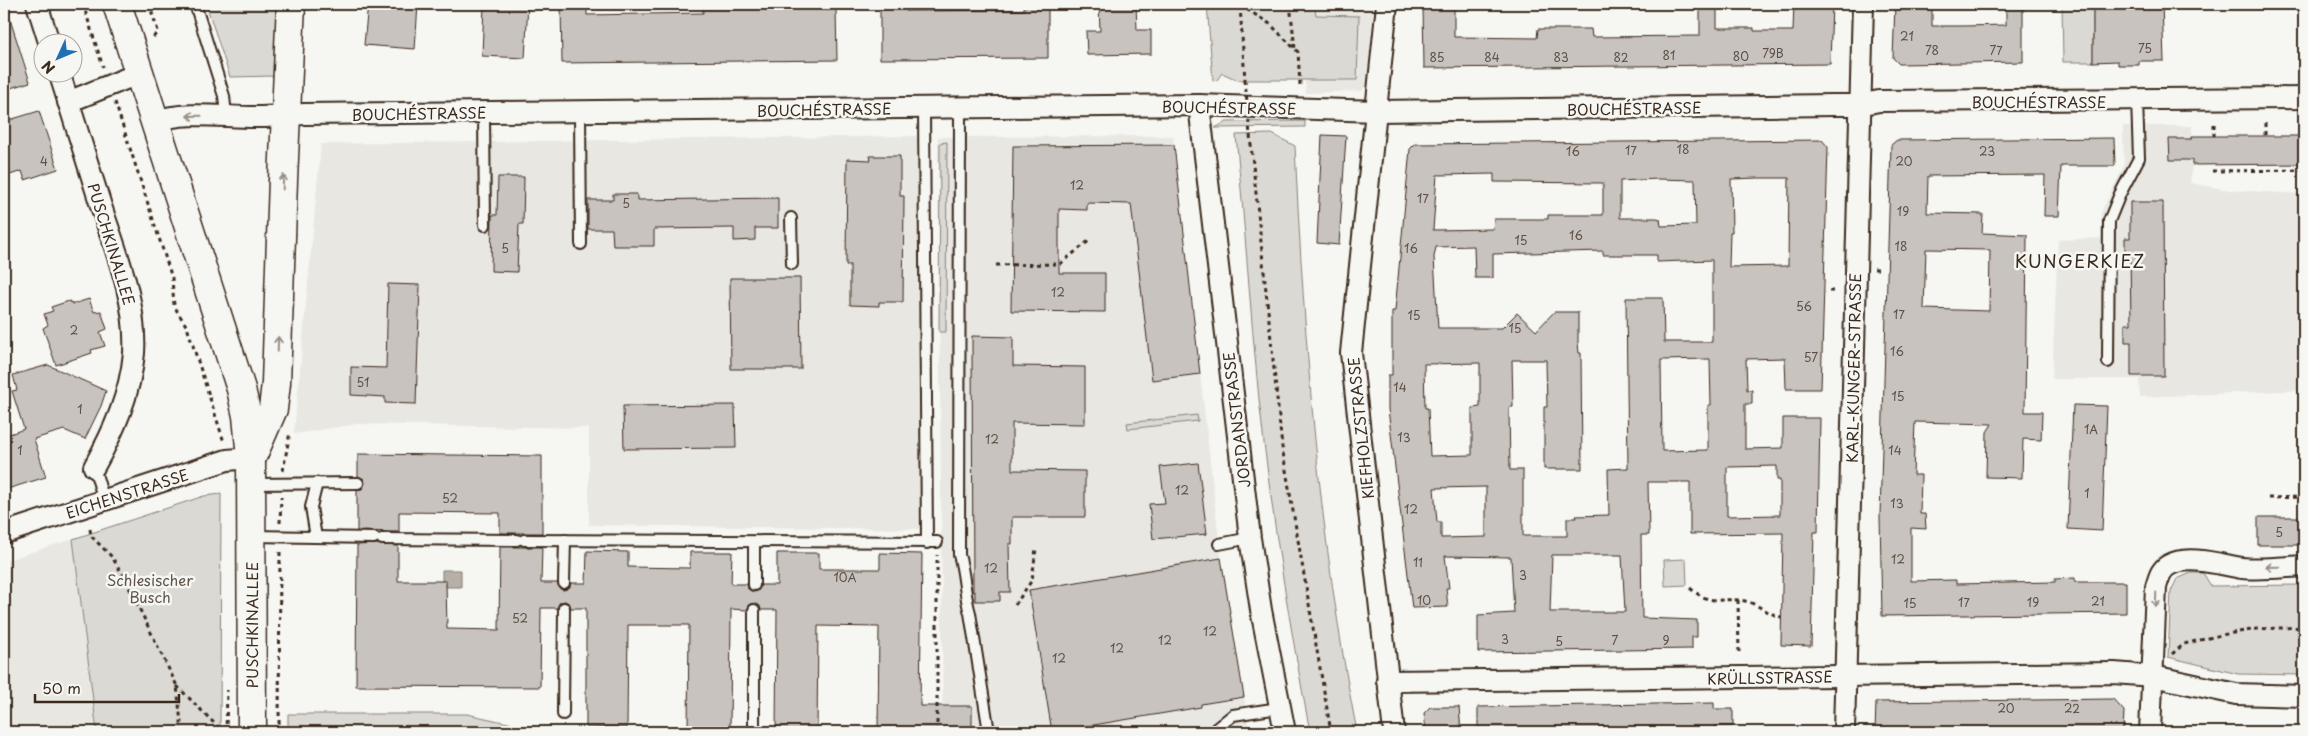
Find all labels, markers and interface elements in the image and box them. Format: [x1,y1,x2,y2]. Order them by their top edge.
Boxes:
house number: 21 [1900,27,1914,45]
north arrow [32,32,82,82]
house number: 75 [2138,39,2152,57]
house number: 78 [1925,41,1939,59]
house number: 77 [1989,41,2003,59]
house number: 79B [1762,44,1784,62]
house number: 81 [1663,46,1675,64]
house number: 80 [1733,47,1749,65]
house number: 85 [1430,48,1444,66]
house number: 84 [1484,48,1500,66]
house number: 83 [1553,48,1569,66]
house number: 82 [1614,48,1629,66]
text: N [37,56,60,79]
street label: BOUCHÉSTRASSE [1972,90,2106,113]
street label: BOUCHÉSTRASSE [1161,94,1297,120]
street label: BOUCHÉSTRASSE [1566,95,1702,121]
street label: BOUCHÉSTRASSE [756,96,892,122]
street label: BOUCHÉSTRASSE [351,100,487,126]
one-way arrow [186,111,202,121]
house number: 18 [1677,140,1689,158]
house number: 17 [1625,141,1637,159]
house number: 16 [1566,142,1580,160]
house number: 23 [1979,142,1995,160]
house number: 4 [40,152,48,170]
house number: 20 [1895,152,1913,170]
one-way arrow [278,174,287,190]
house number: 12 [1070,176,1084,194]
street label: PUSCHKINALLEE [82,180,142,308]
house number: 17 [1417,189,1429,207]
house number: 5 [622,194,630,212]
house number: 19 [1897,202,1909,220]
house number: 16 [1569,226,1583,244]
house number: 15 [1514,231,1528,249]
house number: 18 [1895,237,1907,255]
house number: 5 [501,239,509,257]
house number: 16 [1404,239,1418,257]
district label: KUNGERKIEZ [2015,247,2145,274]
street label: KARL-KUNGER-STRASSE [1840,273,1866,463]
house number: 12 [1051,283,1065,301]
house number: 56 [1796,297,1812,315]
house number: 17 [1893,305,1905,323]
house number: 15 [1407,306,1421,324]
house number: 15 [1508,319,1522,337]
house number: 2 [70,321,78,339]
one-way arrow [273,336,282,352]
house number: 16 [1890,342,1904,360]
house number: 57 [1804,348,1818,366]
street label: JORDANSTRASSE [1216,351,1256,489]
street label: KIEFHOLZSTRASSE [1341,356,1379,500]
house number: 51 [357,373,369,391]
house number: 14 [1393,378,1407,396]
house number: 15 [1891,387,1905,405]
house number: 1 [77,400,83,418]
house number: 1A [2084,420,2098,438]
house number: 13 [1397,428,1411,446]
house number: 12 [985,430,999,448]
house number: 1 [17,441,23,459]
house number: 14 [1888,441,1902,459]
street label: EICHENSTRASSE [63,462,191,524]
house number: 12 [1175,481,1189,499]
house number: 1 [2084,484,2090,502]
house number: 52 [442,489,458,507]
house number: 13 [1890,494,1904,512]
house number: 12 [1404,500,1418,518]
house number: 5 [2275,523,2283,541]
house number: 12 [1891,550,1905,568]
house number: 11 [1413,553,1423,571]
house number: 12 [984,559,998,577]
street label: PUSCHKINALLEE [240,562,263,688]
one-way arrow [2265,562,2282,572]
house number: 3 [1519,566,1527,584]
park label: Schlesischer Busch [107,568,193,608]
house number: 10A [833,568,857,586]
house number: 10 [1417,591,1431,609]
house number: 21 [2091,592,2105,610]
one-way arrow [2151,592,2160,608]
house number: 17 [1958,593,1970,611]
house number: 19 [2027,593,2039,611]
house number: 15 [1903,594,1917,612]
house number: 52 [512,609,528,627]
house number: 12 [1203,622,1217,640]
house number: 3 [1501,630,1509,648]
house number: 12 [1158,631,1172,649]
house number: 7 [1612,631,1619,649]
house number: 9 [1662,631,1670,649]
house number: 5 [1555,632,1563,650]
house number: 12 [1110,639,1124,657]
house number: 12 [1052,649,1066,667]
street label: KRÜLLSSTRASSE [1707,664,1833,690]
scale bar [35,671,179,703]
text: 50 m [42,676,81,699]
house number: 20 [1997,699,2015,717]
house number: 22 [2064,699,2080,717]

